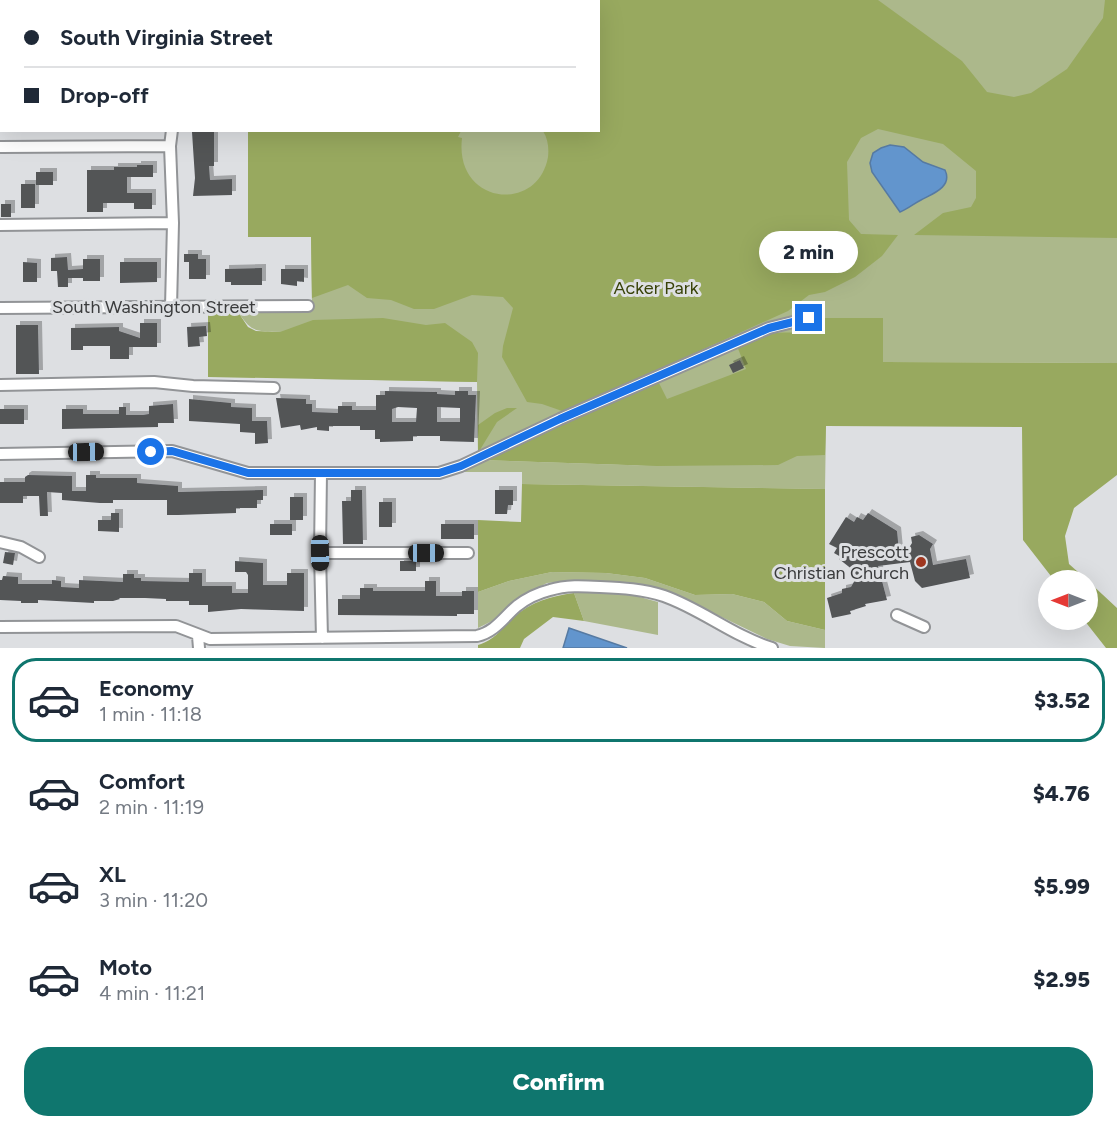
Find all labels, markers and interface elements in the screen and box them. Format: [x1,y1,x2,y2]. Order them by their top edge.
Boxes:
text: South Virginia Street [60,24,273,51]
text: Drop-off [60,82,149,109]
callout: 2 min [760,231,858,273]
text: 2 min [783,240,834,264]
park label: Acker Park [614,277,699,299]
street label: South Washington Street [52,296,256,318]
route end [795,304,822,331]
route start [137,438,164,465]
car [68,443,104,461]
car [311,535,329,571]
place label: Prescott Christian Church [774,541,909,584]
car [408,544,444,562]
marker: Prescott Christian Church [914,555,928,569]
north arrow [1038,570,1098,630]
map controls [1038,570,1098,630]
icon: car [27,673,81,727]
text: Economy [99,675,194,702]
text: $3.52 [1034,687,1090,714]
text: 1 min · 11:18 [99,702,202,726]
icon: car [27,766,81,820]
text: Comfort [99,768,185,795]
text: $4.76 [1033,780,1090,807]
text: 2 min · 11:19 [99,795,204,819]
icon: car [27,859,81,913]
text: XL [99,861,126,888]
text: $5.99 [1033,873,1090,900]
text: 3 min · 11:20 [99,888,208,912]
icon: car [27,952,81,1006]
text: Moto [99,954,152,981]
text: $2.95 [1033,966,1090,993]
text: 4 min · 11:21 [99,981,205,1005]
button: Confirm [24,1047,1093,1116]

